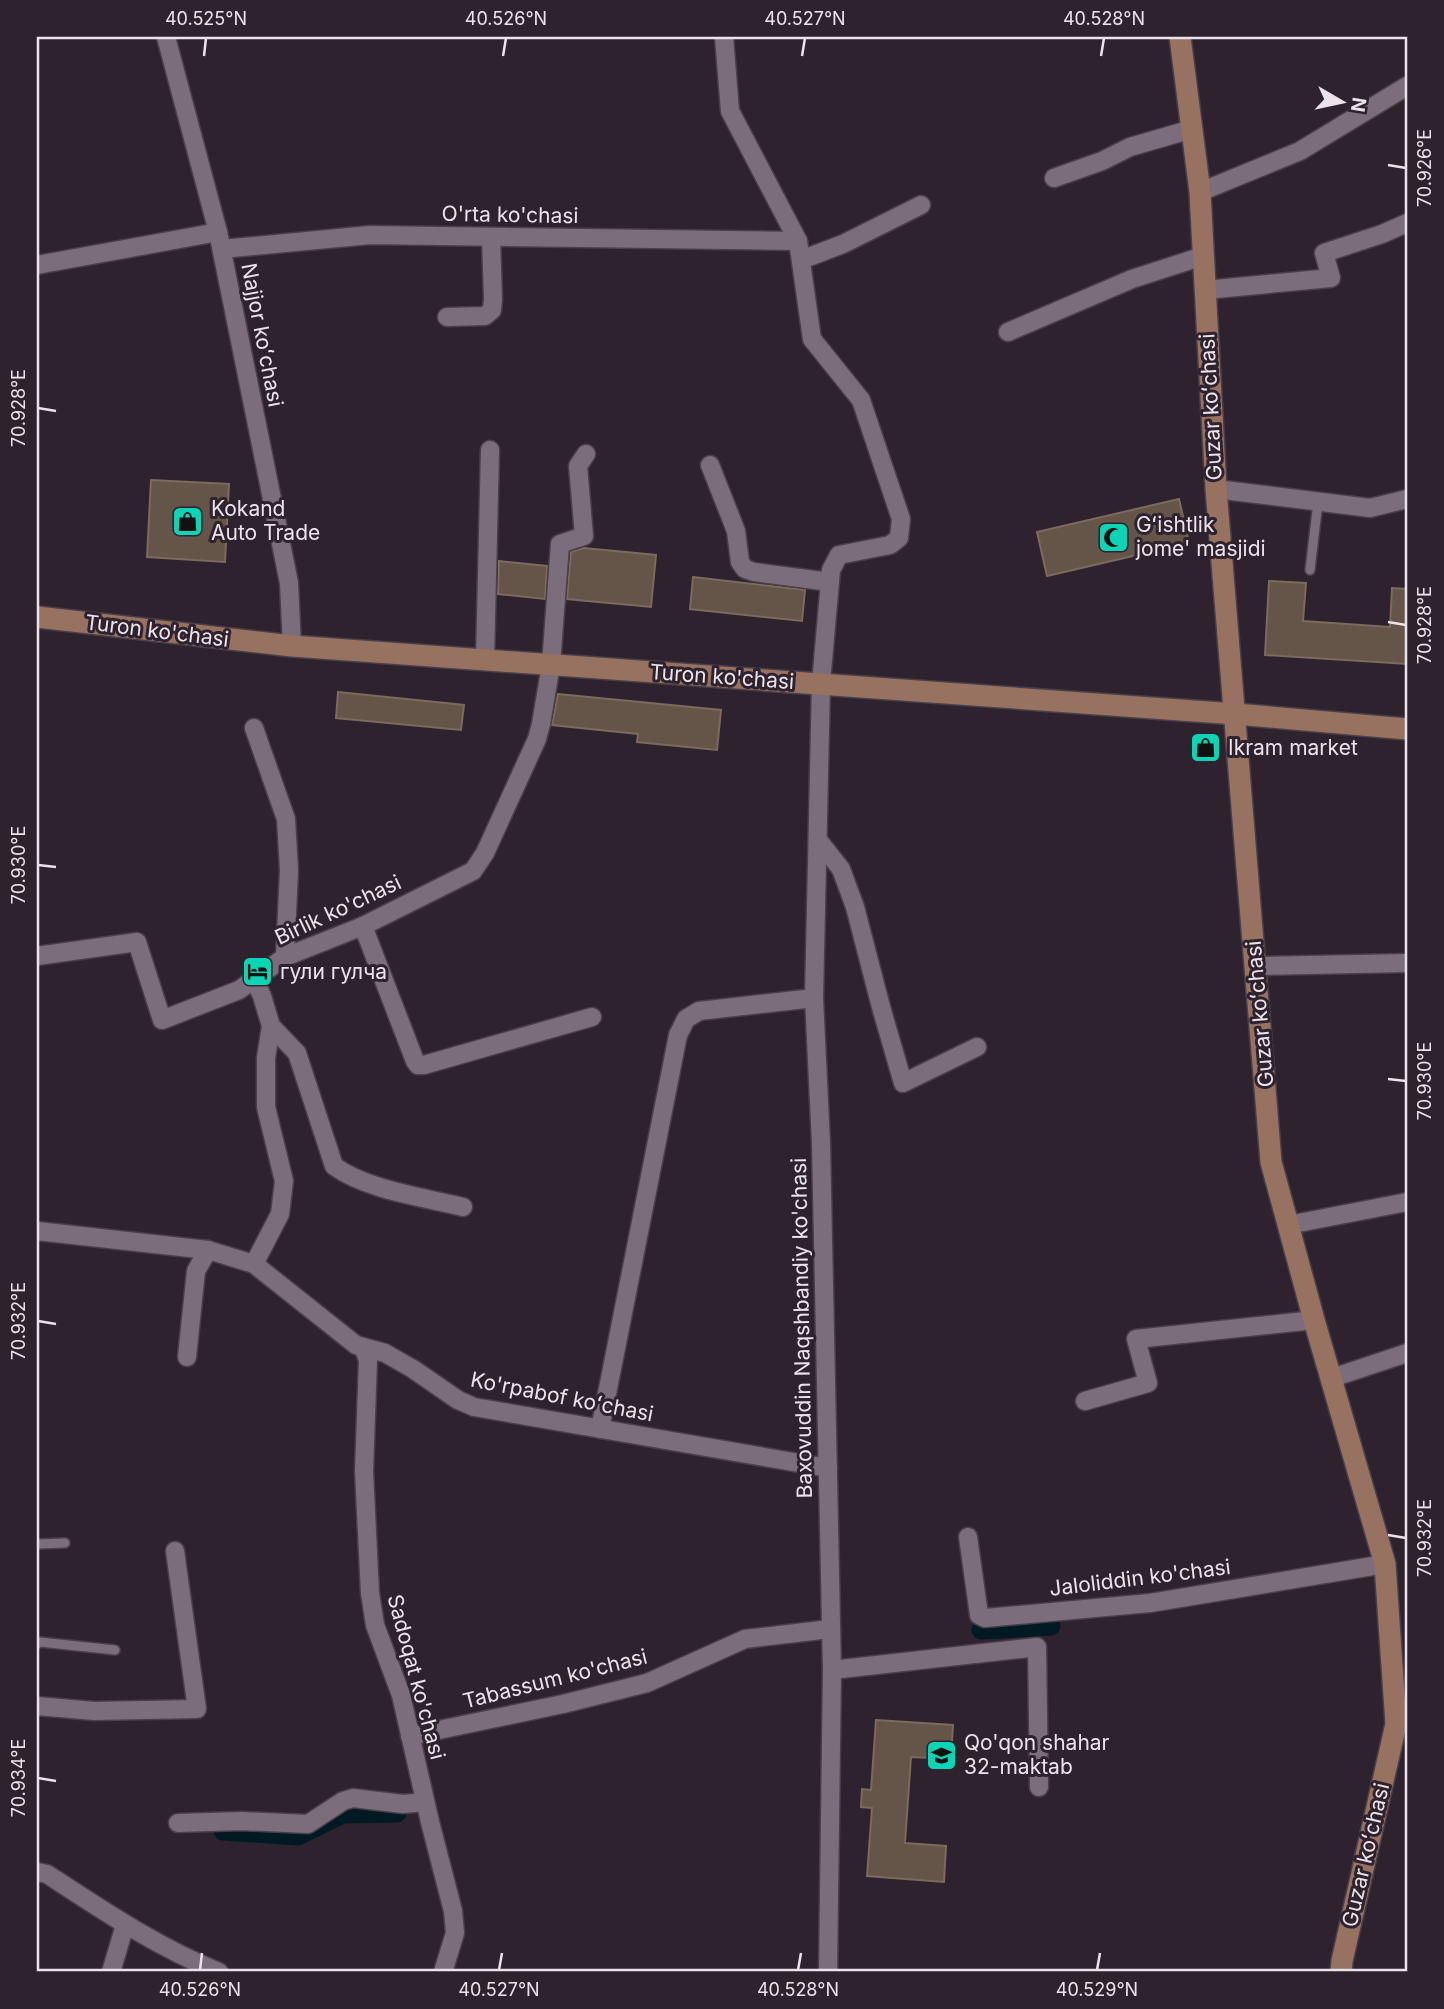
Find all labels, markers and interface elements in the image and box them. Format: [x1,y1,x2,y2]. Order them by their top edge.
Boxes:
text: 40.525°N [165,8,247,29]
text: 40.526°N [465,8,547,29]
text: 40.527°N [764,8,846,29]
text: 40.528°N [1063,8,1145,29]
north arrow [1308,66,1378,136]
text: N [1346,96,1371,114]
text: 70.926°E [1414,129,1435,207]
street label: O'rta ko'chasi [441,201,579,228]
street label: Najjor koʻchasi [236,261,289,409]
street label: Guzar koʻchasi [1194,333,1227,481]
text: 70.928°E [8,369,29,447]
place label: Kokand Auto Trade [211,496,320,545]
shop icon: Kokand Auto Trade [171,504,205,538]
place label: Gʻishtlik jome' masjidi [1135,512,1266,561]
mosque icon: Gʻishtlik jome' masjidi [1096,520,1130,554]
text: 70.928°E [1414,586,1435,664]
street label: Turon ko'chasi [84,609,230,652]
street label: Turon ko'chasi [649,659,795,694]
shop icon: Ikram market [1188,731,1222,765]
place label: Ikram market [1228,735,1358,760]
text: 70.930°E [8,826,29,904]
street label: Birlik ko'chasi [271,869,405,950]
street label: Guzar koʻchasi [1241,940,1278,1088]
hotel icon: гули гулча [240,955,274,989]
place label: гули гулча [280,959,387,984]
text: 70.930°E [1414,1042,1435,1120]
street label: Baxovuddin Naqshbandiy ko'chasi [786,1157,817,1499]
text: 70.932°E [8,1282,29,1360]
street label: Ko'rpabof koʻchasi [469,1367,656,1426]
text: 70.932°E [1414,1499,1435,1577]
street label: Jaloliddin ko'chasi [1048,1554,1232,1601]
street label: Sadoqat ko'chasi [382,1592,451,1762]
street label: Tabassum ko'chasi [460,1643,650,1714]
place label: Qo'qon shahar 32-maktab [964,1730,1110,1779]
school or university icon: Qo'qon shahar 32-maktab [924,1738,958,1772]
text: 70.934°E [8,1739,29,1817]
street label: Guzar koʻchasi [1337,1780,1394,1929]
text: 40.526°N [159,1979,241,2000]
text: 40.527°N [458,1979,540,2000]
text: 40.528°N [757,1979,839,2000]
text: 40.529°N [1056,1979,1138,2000]

